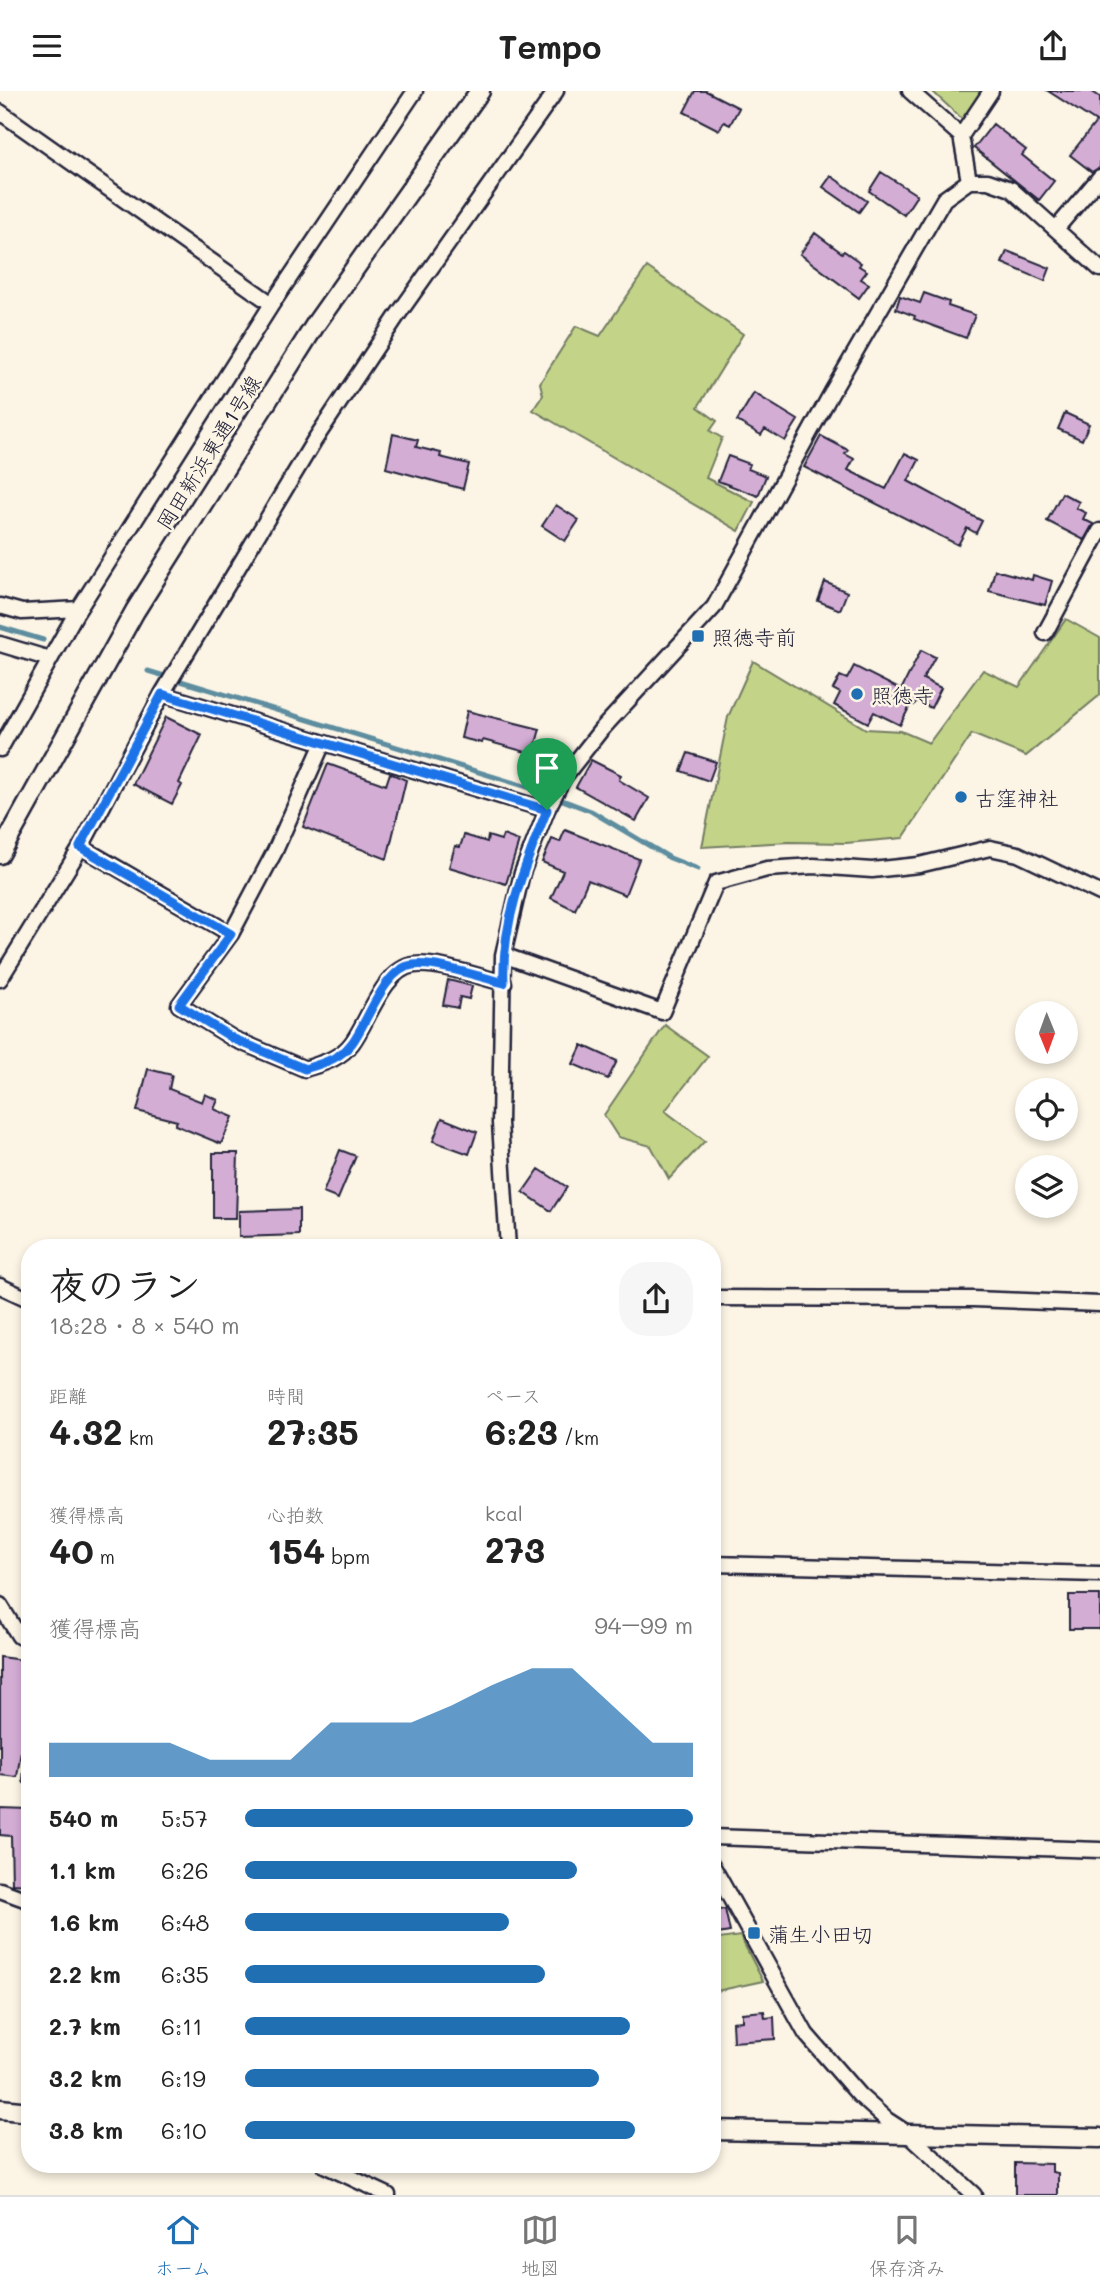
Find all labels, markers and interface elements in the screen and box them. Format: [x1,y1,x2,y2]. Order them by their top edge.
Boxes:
text: Tempo [499,25,601,67]
icon: menu [28,27,66,65]
icon: share [1034,27,1072,65]
street label: 岡田新浜東通1号線 [150,370,266,534]
place label: 照徳寺前 [712,623,796,650]
marker: 照徳寺前 [690,628,706,644]
place label: 照徳寺 [871,681,934,708]
marker: 照徳寺 [849,686,865,702]
pin [517,738,577,810]
icon: arrive [528,749,566,787]
place label: 古窪神社 [975,784,1059,811]
marker: 古窪神社 [953,789,969,805]
north arrow [1015,1001,1078,1064]
map controls [1015,1001,1078,1218]
button: locate [1015,1078,1078,1141]
button: layers [1015,1155,1078,1218]
text: 夜のラン [49,1259,201,1309]
button: share [619,1262,693,1336]
text: 18:28 · 8 × 540 m [49,1310,240,1340]
text: 距離 [49,1383,87,1408]
text: 時間 [267,1383,305,1408]
text: ペース [485,1383,541,1408]
text: 4.32 [49,1408,123,1454]
text: 27:35 [267,1408,359,1454]
text: 6:23 [485,1408,558,1454]
text: km [123,1425,154,1450]
text: /km [558,1425,599,1450]
text: kcal [485,1501,523,1526]
text: 獲得標高 [49,1502,125,1527]
text: 心拍数 [267,1502,324,1527]
text: 273 [485,1526,545,1572]
text: 40 [49,1527,94,1573]
text: 154 [267,1527,325,1573]
text: m [94,1544,115,1569]
text: bpm [325,1544,370,1569]
text: 94–99 m [594,1610,693,1640]
text: 獲得標高 [49,1613,141,1643]
text: 540 m [49,1803,118,1833]
text: 5:57 [161,1803,208,1833]
text: 1.1 km [49,1855,115,1885]
text: 6:26 [161,1855,209,1885]
text: 1.6 km [49,1907,119,1937]
text: 6:48 [161,1907,209,1937]
place label: 蒲生小田切 [768,1920,873,1947]
marker: 蒲生小田切 [746,1925,762,1941]
text: 2.2 km [49,1959,121,1989]
text: 6:35 [161,1959,209,1989]
text: 2.7 km [49,2011,121,2041]
text: 6:11 [161,2011,203,2041]
text: 3.2 km [49,2063,122,2093]
text: 6:19 [161,2063,206,2093]
text: 3.8 km [49,2115,123,2145]
text: 6:10 [161,2115,207,2145]
tab: ホーム [155,2211,211,2280]
tab: 地図 [521,2211,559,2280]
tab: 保存済み [869,2211,945,2280]

